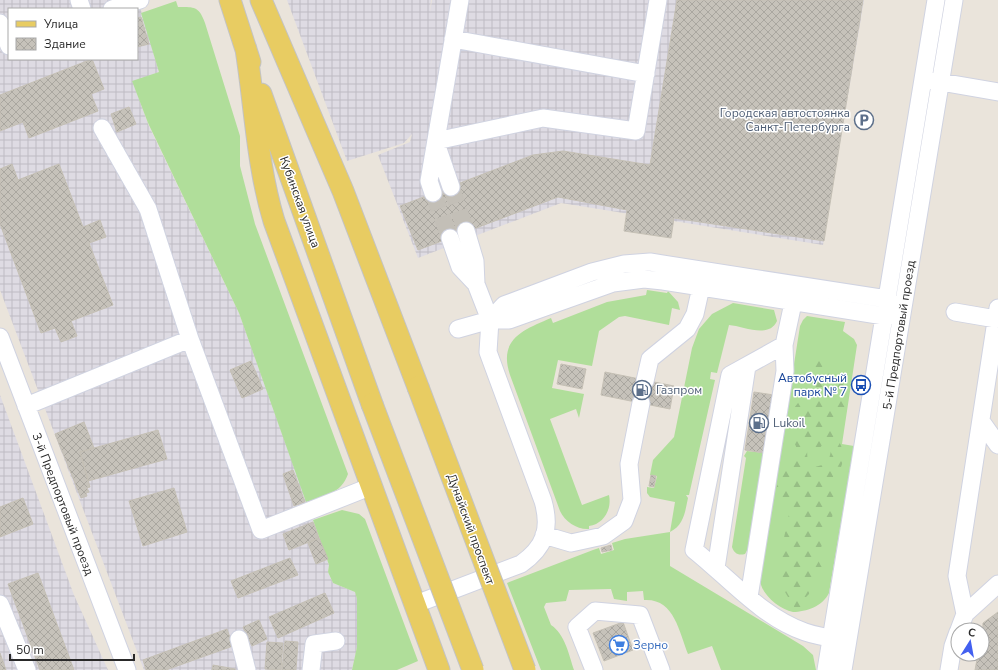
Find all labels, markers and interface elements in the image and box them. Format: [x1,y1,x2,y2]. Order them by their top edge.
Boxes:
legend [8,8,138,60]
text: Улица [43,16,78,32]
text: Здание [44,36,86,52]
place label: Городская автостоянка Санкт-Петербурга [720,105,850,135]
parking icon: Городская автостоянка Санкт-Петербурга [853,109,875,131]
street label: Кубинская улица [276,154,324,250]
street label: 5-й Предпортовый проезд [879,259,919,411]
place label: Автобусный парк № 7 [778,370,847,400]
bus stop icon: Автобусный парк № 7 [850,374,872,396]
fuel station icon: Газпром [631,379,653,401]
place label: Газпром [656,382,702,398]
fuel station icon: Lukoil [748,412,770,434]
place label: Lukoil [773,415,805,431]
street label: 3-й Предпортовый проезд [28,431,98,577]
street label: Дунайский проспект [444,471,499,587]
north arrow [950,622,990,662]
text: С [967,625,977,641]
supermarket icon: Зерно [608,634,630,656]
scale bar [10,636,134,662]
place label: Зерно [633,637,668,653]
text: 50 m [16,642,44,658]

